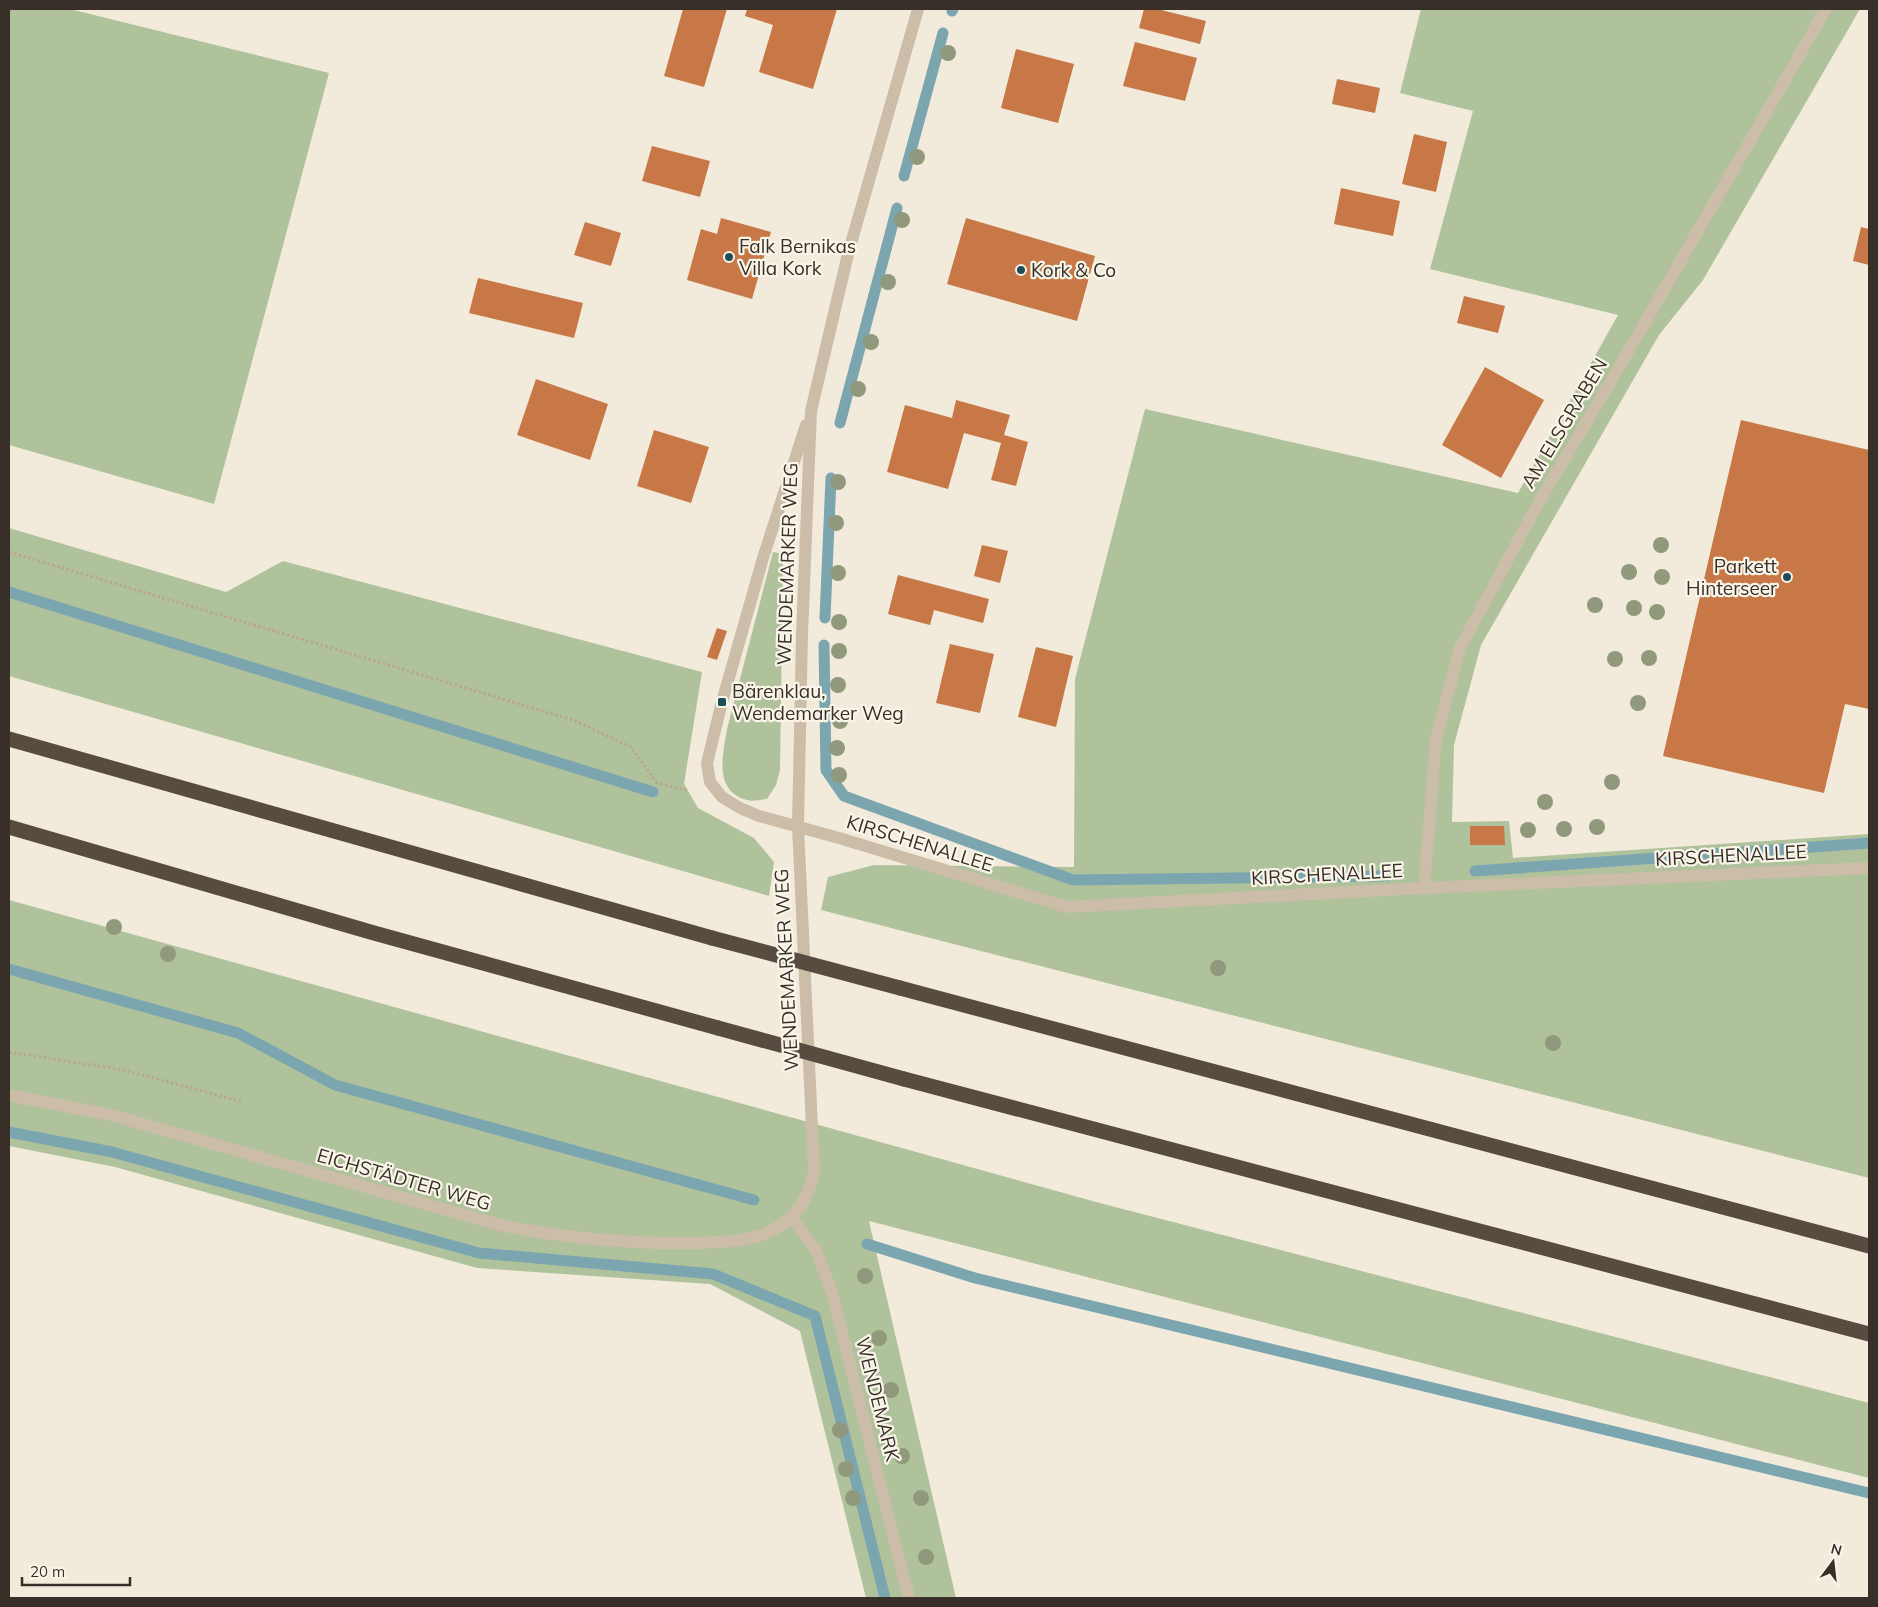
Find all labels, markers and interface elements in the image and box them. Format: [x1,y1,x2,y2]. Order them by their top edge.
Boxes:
place label: Falk Bernikas Villa Kork [739,234,856,280]
marker: Falk Bernikas Villa Kork [723,251,735,263]
place label: Kork & Co [1031,258,1116,282]
marker: Kork & Co [1015,264,1027,276]
street label: AM ELSGRABEN [1516,354,1612,492]
street label: WENDEMARKER WEG [771,462,803,666]
place label: Parkett Hinterseer [1686,554,1777,600]
marker: Parkett Hinterseer [1781,571,1793,583]
place label: Bärenklau, Wendemarker Weg [732,679,904,725]
marker: Bärenklau, Wendemarker Weg [716,696,728,708]
street label: KIRSCHENALLEE [844,809,996,877]
street label: KIRSCHENALLEE [1655,839,1807,871]
street label: KIRSCHENALLEE [1251,858,1403,890]
street label: WENDEMARKER WEG [769,868,803,1072]
street label: EICHSTÄDTER WEG [314,1143,494,1215]
street label: WENDEMARK [851,1334,905,1465]
north arrow [1808,1537,1858,1587]
text: N [1829,1539,1844,1560]
scale bar [22,1554,130,1586]
text: 20 m [30,1562,65,1581]

